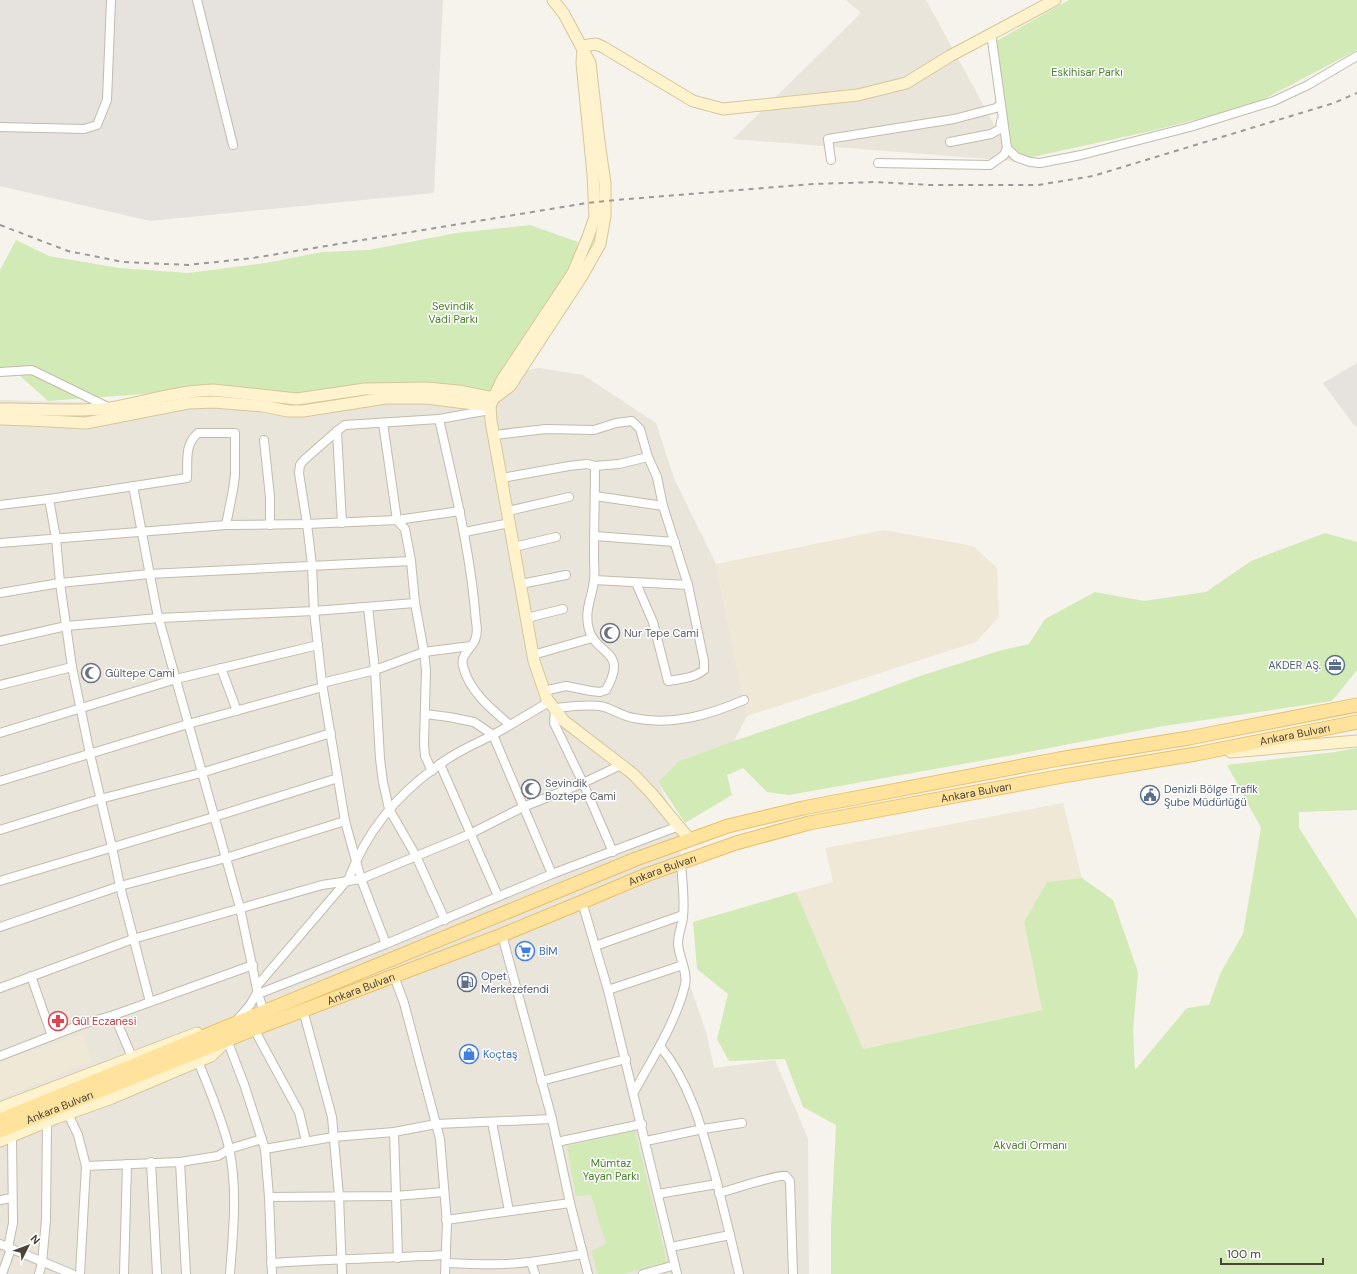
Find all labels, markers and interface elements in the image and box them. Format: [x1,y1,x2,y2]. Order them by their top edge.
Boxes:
park label: Eskihisar Parkı [1051,65,1123,79]
park label: Sevindik Vadi Parkı [428,299,478,326]
mosque icon: Nur Tepe Cami [599,622,621,644]
place label: Nur Tepe Cami [624,626,699,640]
office icon: AKDER AŞ. [1324,654,1346,676]
place label: AKDER AŞ. [1268,658,1321,672]
mosque icon: Gültepe Cami [80,662,102,684]
place label: Gültepe Cami [105,666,175,680]
street label: Ankara Bulvarı [1258,721,1331,748]
place label: Sevindik Boztepe Cami [545,776,616,803]
mosque icon: Sevindik Boztepe Cami [520,778,542,800]
street label: Ankara Bulvarı [940,779,1012,805]
place label: Denizli Bölge Trafik Şube Müdürlüğü [1164,782,1258,809]
public building icon: Denizli Bölge Trafik Şube Müdürlüğü [1139,784,1161,806]
street label: Ankara Bulvarı [626,851,698,889]
supermarket icon: BİM [514,940,536,962]
place label: BİM [539,944,557,958]
street label: Ankara Bulvarı [325,969,397,1008]
place label: Opet Merkezefendi [481,969,549,996]
fuel station icon: Opet Merkezefendi [456,971,478,993]
pharmacy icon: Gül Eczanesi [47,1010,69,1032]
place label: Gül Eczanesi [72,1014,136,1028]
shop icon: Koçtaş [458,1043,480,1065]
place label: Koçtaş [483,1047,518,1061]
street label: Ankara Bulvarı [24,1087,95,1127]
park label: Akvadi Ormanı [993,1138,1067,1152]
park label: Mümtaz Yayan Parkı [583,1156,639,1183]
north arrow [8,1226,48,1266]
text: N [28,1232,43,1247]
scale bar [1221,1240,1323,1266]
text: 100 m [1227,1246,1261,1262]

